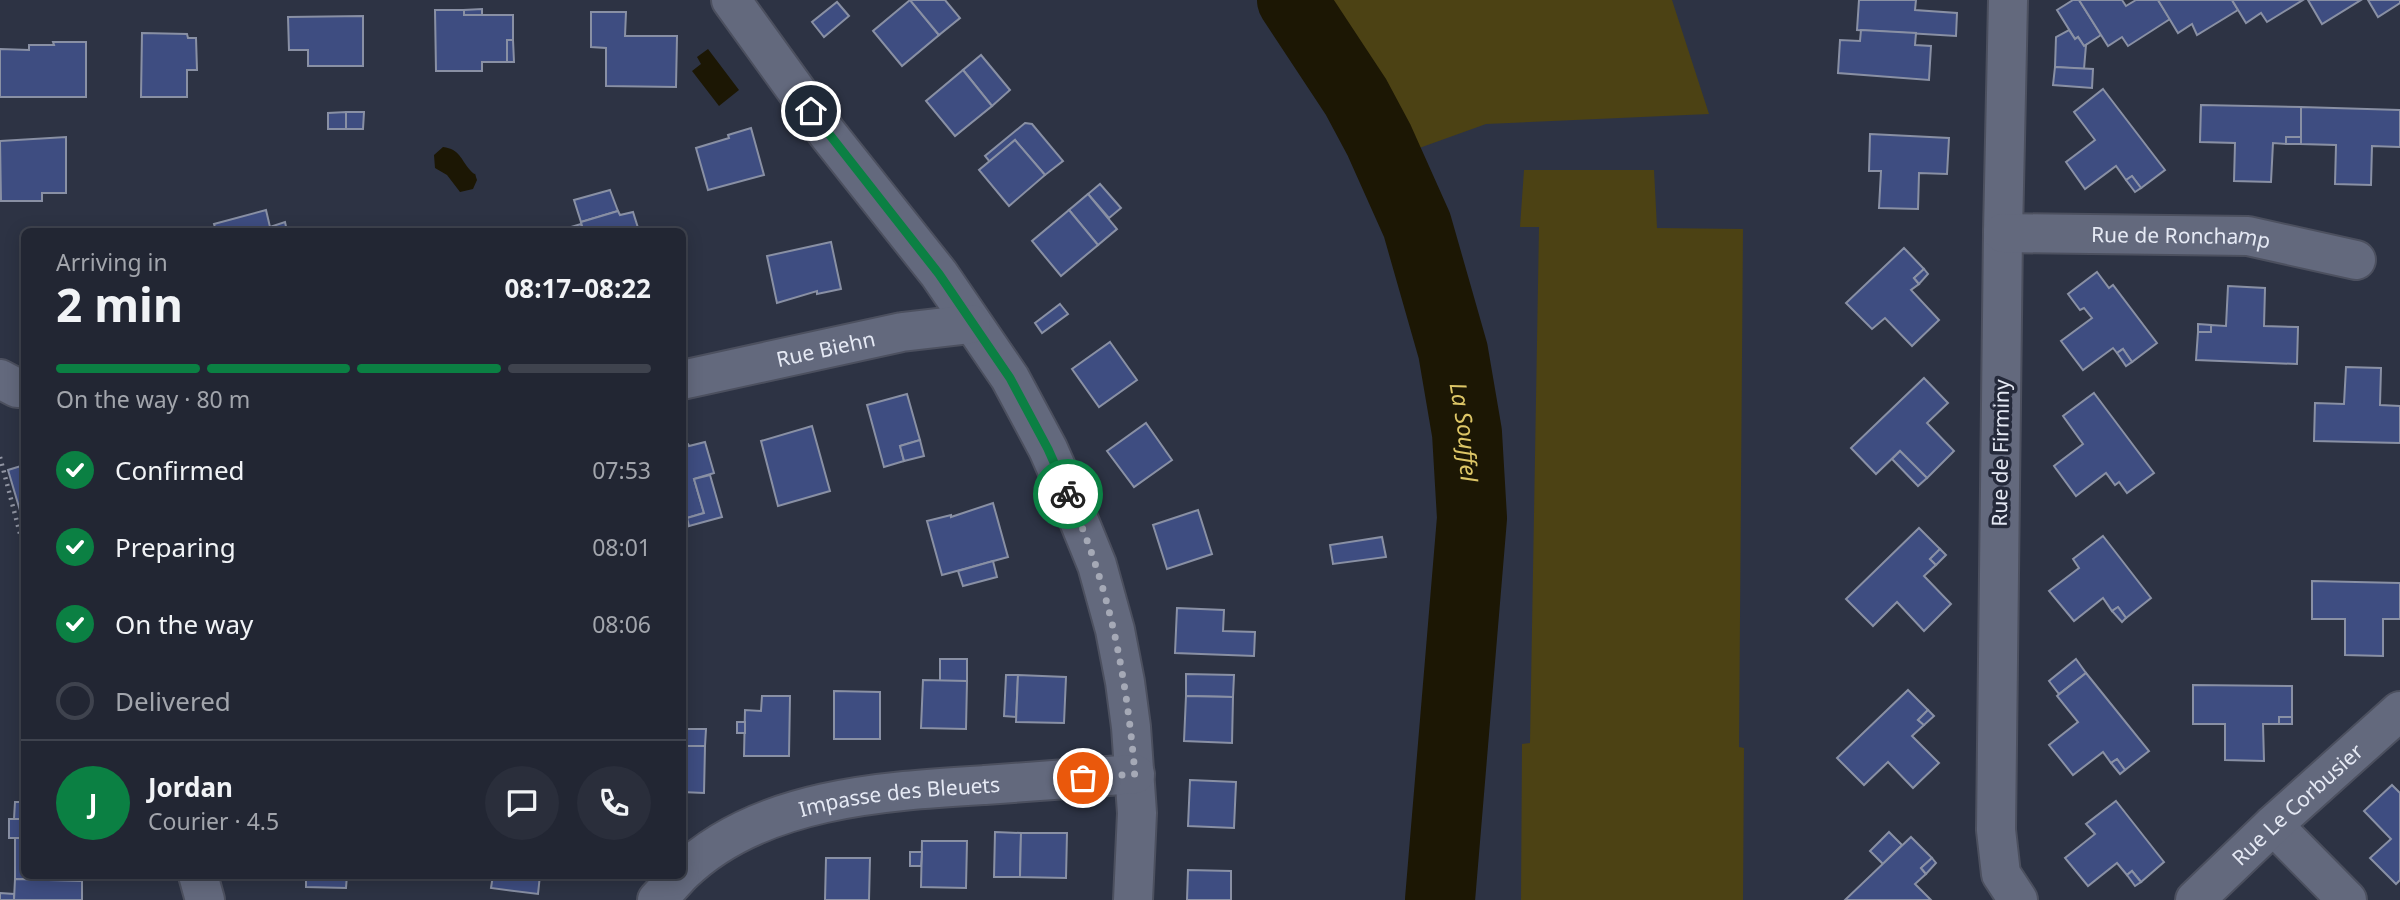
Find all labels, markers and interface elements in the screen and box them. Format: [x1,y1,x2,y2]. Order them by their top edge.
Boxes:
pin [781,81,841,141]
icon: home [792,92,830,130]
street label: Rue de Ronchamp [2091,220,2273,255]
text: Arriving in [56,246,168,278]
text: 08:17–08:22 [504,270,651,306]
text: 2 min [56,273,183,335]
street label: Rue Biehn [774,324,878,373]
street label: Rue de Firminy [1985,379,2015,527]
water label: La Souffel [1443,380,1486,484]
text: On the way · 80 m [56,383,250,415]
icon: check [56,451,94,489]
text: Confirmed [115,452,245,488]
text: 07:53 [592,454,651,486]
courier [1033,459,1103,529]
icon: bike [1049,475,1087,513]
icon: check [56,528,94,566]
text: Preparing [115,529,236,565]
text: 08:01 [592,531,651,563]
icon: check [56,605,94,643]
text: On the way [115,606,253,642]
text: 08:06 [592,608,651,640]
text: Delivered [115,683,231,719]
street label: Rue Le Corbusier [2226,737,2369,871]
pin [1053,748,1113,808]
icon: bag [1064,759,1102,797]
button: chat [485,766,559,840]
button: phone [577,766,651,840]
text: Jordan [148,769,233,805]
street label: Impasse des Bleuets [795,770,1001,823]
text: J [89,785,97,821]
text: Courier · 4.5 [148,805,279,837]

